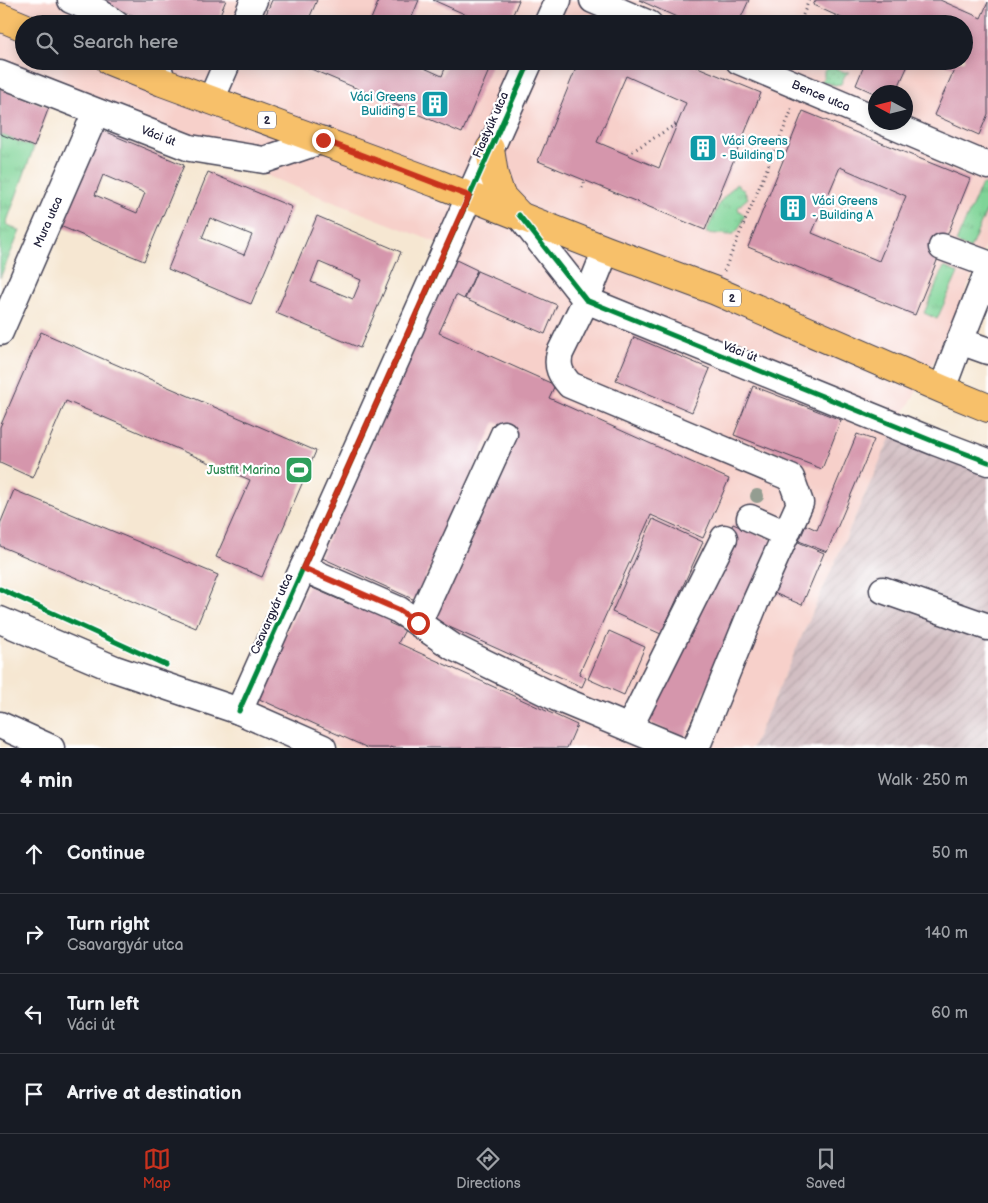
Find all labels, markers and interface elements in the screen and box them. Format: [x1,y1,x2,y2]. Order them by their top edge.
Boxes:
search box [15,15,973,70]
icon: search [33,29,61,57]
text: Search here [73,31,178,54]
street label: Bence utca [789,77,853,115]
north arrow [868,85,913,130]
building icon: Váci Greens Buliding E [420,89,450,119]
street label: Fiastyúk utca [470,89,512,160]
place label: Váci Greens Buliding E [350,90,416,119]
road number: 2 [258,112,276,128]
street label: Váci út [139,122,178,149]
route end [312,129,335,152]
building icon: Váci Greens - Building D [688,133,718,163]
place label: Váci Greens - Building D [722,134,788,163]
building icon: Váci Greens - Building A [778,193,808,223]
street label: Mura utca [30,194,66,250]
place label: Váci Greens - Building A [812,194,878,223]
road number: 2 [723,290,741,306]
street label: Váci út [721,338,760,366]
sports icon: Justfit Marina [284,455,314,485]
place label: Justfit Marina [207,463,280,478]
street label: Csavargyár utca [247,571,297,657]
route start [407,612,430,635]
text: 4 min [20,768,73,793]
text: Walk · 250 m [878,771,968,790]
icon: ahead [20,840,48,868]
text: Continue [67,842,145,865]
text: 50 m [932,844,968,863]
text: Turn right [67,913,150,936]
icon: right [20,920,48,948]
text: 140 m [925,924,968,943]
text: Csavargyár utca [67,936,183,955]
text: Turn left [67,993,139,1016]
icon: left [20,1000,48,1028]
text: 60 m [931,1004,968,1023]
text: Váci út [67,1016,115,1035]
icon: arrive [20,1080,48,1108]
text: Arrive at destination [67,1082,242,1105]
tab: Map [143,1145,171,1192]
tab: Directions [456,1145,521,1192]
tab: Saved [806,1145,845,1192]

